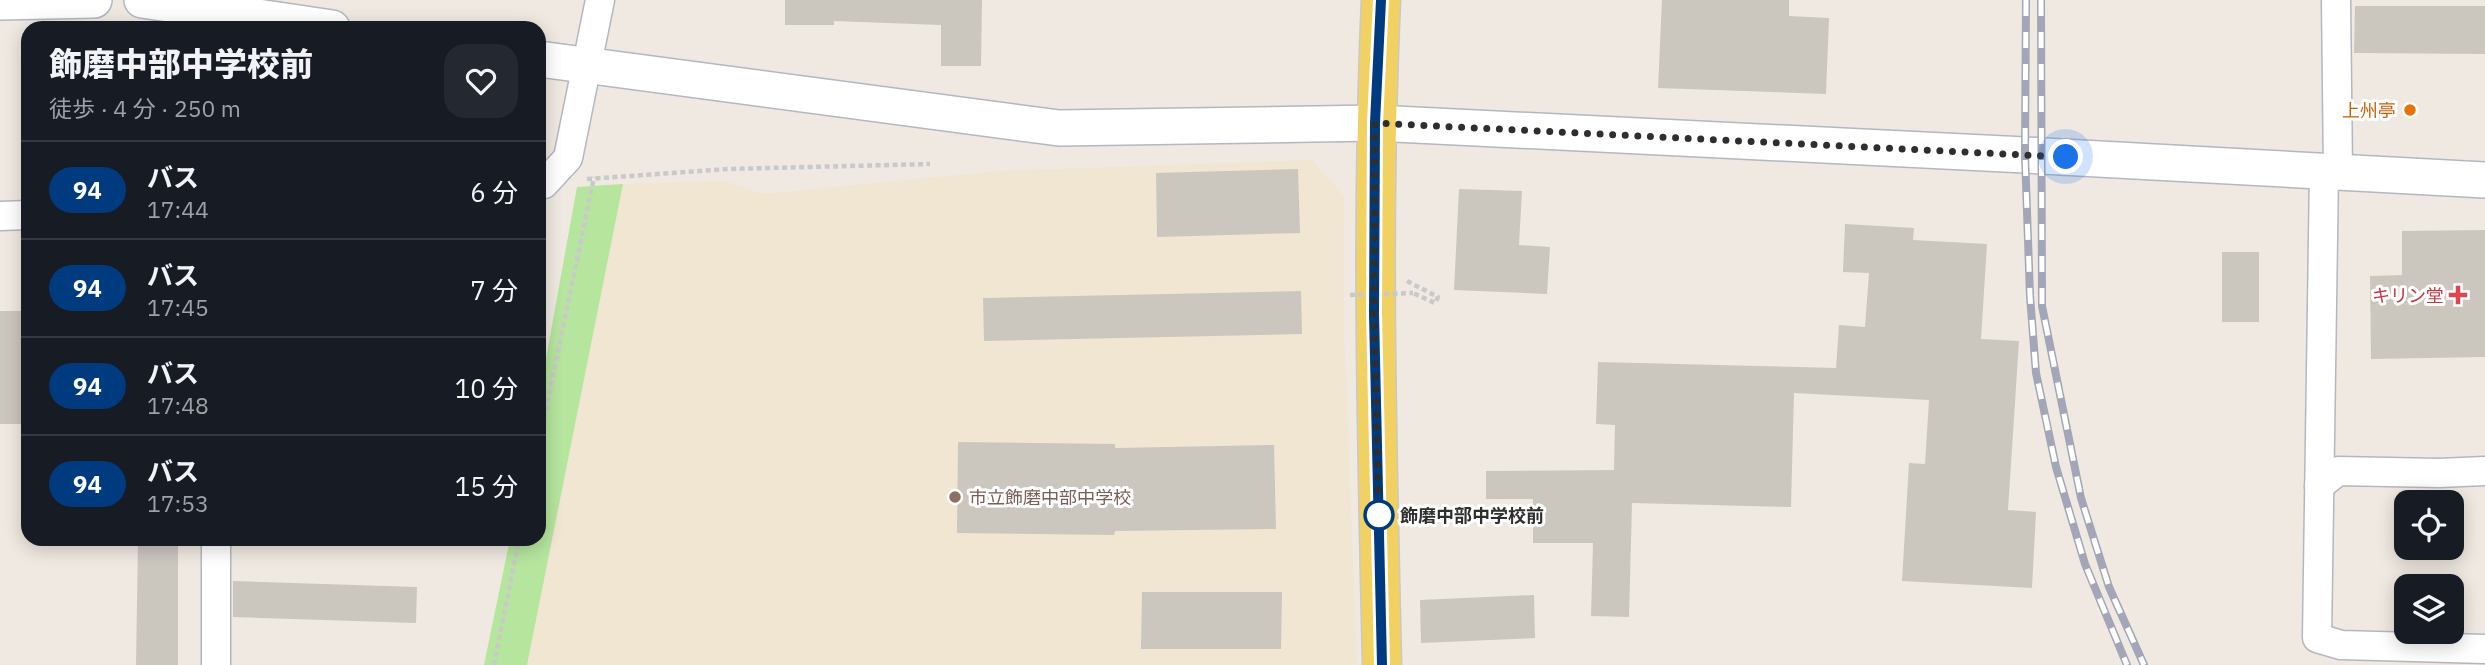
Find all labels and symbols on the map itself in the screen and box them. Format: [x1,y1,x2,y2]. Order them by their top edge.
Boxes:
place label: 上州亭 [2342,99,2396,122]
marker: 上州亭 [2402,102,2418,118]
your location [2048,139,2083,174]
place label: キリン堂 [2372,284,2444,307]
marker: キリン堂 [2450,287,2466,303]
place label: 市立飾磨中部中学校 [969,486,1131,509]
marker: 市立飾磨中部中学校 [947,489,963,505]
marker: 飾磨中部中学校前 [1364,500,1394,530]
place label: 飾磨中部中学校前 [1400,504,1544,527]

